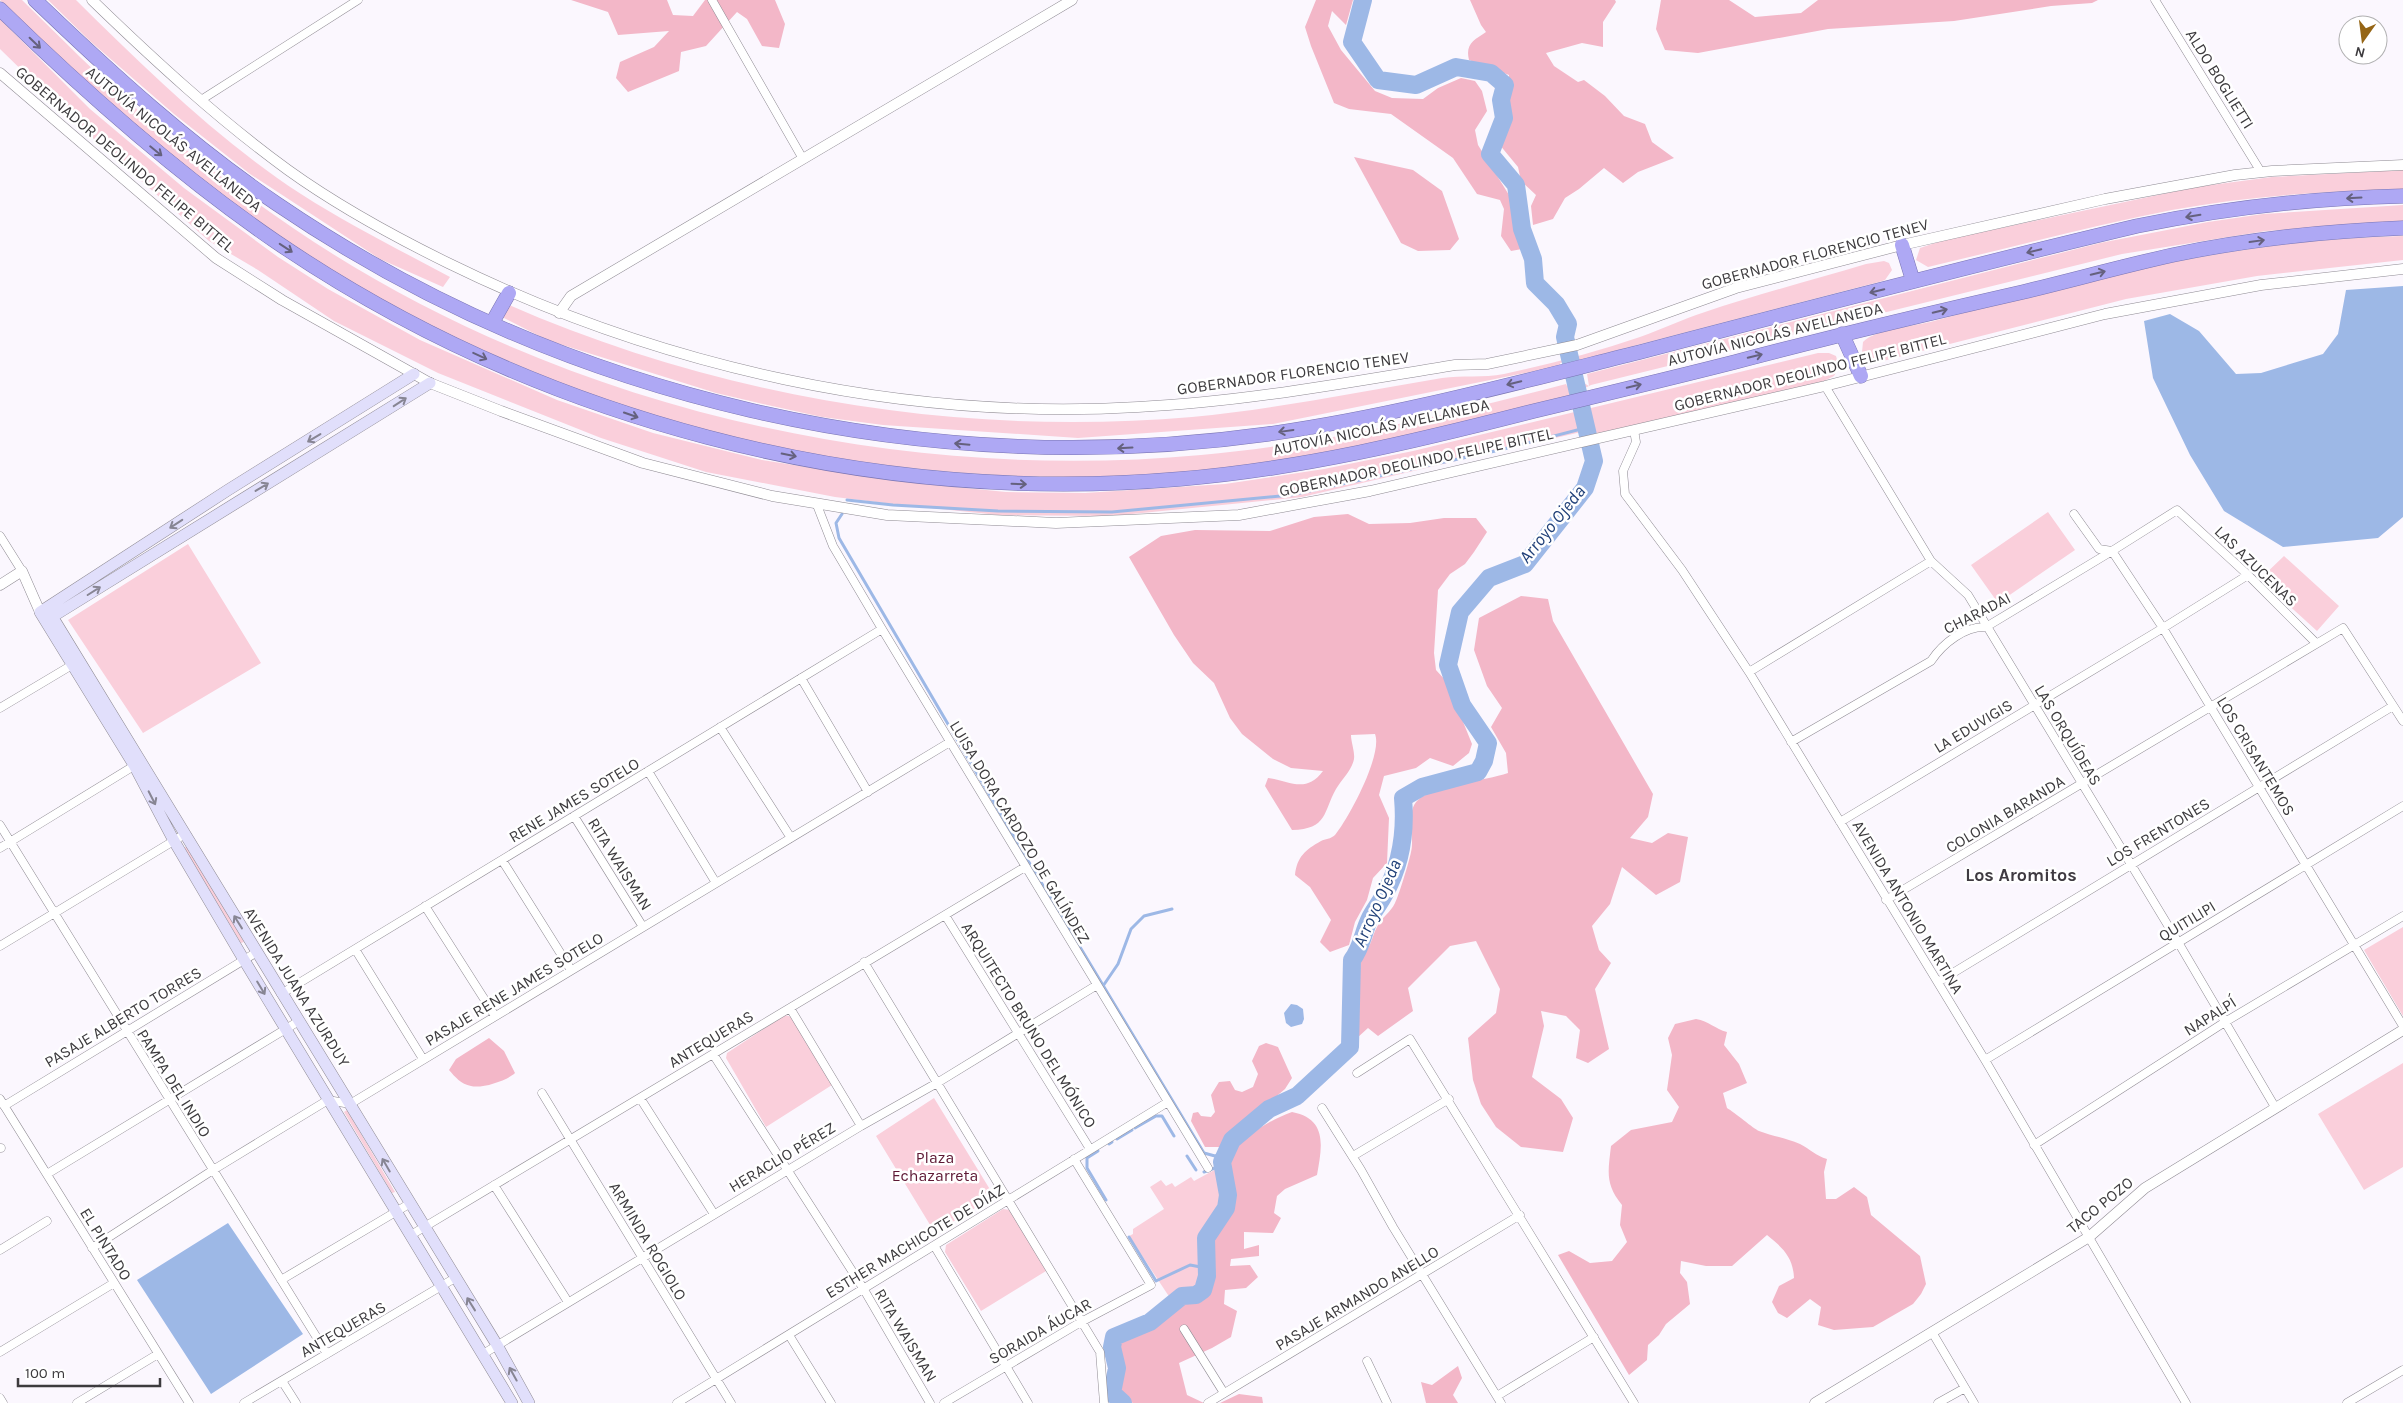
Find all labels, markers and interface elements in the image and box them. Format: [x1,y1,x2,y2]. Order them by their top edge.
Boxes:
north arrow [2338,15,2388,65]
street label: ALDO BOGLIETTI [2182,26,2258,132]
one-way arrow [29,37,41,49]
text: N [2353,43,2367,62]
street label: GOBERNADOR DEOLINDO FELIPE BITTEL [12,62,239,256]
street label: AUTOVÍA NICOLÁS AVELLANEDA [82,62,266,216]
one-way arrow [150,145,163,156]
one-way arrow [2347,194,2363,203]
one-way arrow [2185,211,2201,221]
street label: GOBERNADOR FLORENCIO TENEV [1699,215,1931,293]
one-way arrow [2249,235,2265,245]
one-way arrow [279,244,293,254]
one-way arrow [2027,247,2043,256]
one-way arrow [2090,268,2106,277]
one-way arrow [1869,286,1885,296]
street label: AUTOVÍA NICOLÁS AVELLANEDA [1666,298,1884,370]
one-way arrow [1932,306,1948,315]
street label: GOBERNADOR DEOLINDO FELIPE BITTEL [1672,329,1948,415]
street label: GOBERNADOR FLORENCIO TENEV [1176,347,1410,399]
one-way arrow [1746,351,1762,361]
one-way arrow [472,352,487,361]
one-way arrow [1506,379,1522,388]
one-way arrow [1626,381,1642,390]
street label: AUTOVÍA NICOLÁS AVELLANEDA [1271,395,1491,459]
one-way arrow [393,397,407,407]
one-way arrow [623,411,639,421]
street label: GOBERNADOR DEOLINDO FELIPE BITTEL [1277,424,1555,500]
one-way arrow [1279,426,1295,436]
one-way arrow [308,433,322,443]
one-way arrow [955,439,971,449]
one-way arrow [1117,443,1133,452]
one-way arrow [780,451,796,461]
one-way arrow [1011,479,1027,489]
one-way arrow [254,481,268,491]
water label: Arroyo Ojeda [1514,481,1590,567]
one-way arrow [170,519,184,529]
street label: LAS AZUCENAS [2211,522,2301,610]
one-way arrow [86,586,100,596]
street label: CHARADAI [1940,588,2014,638]
street label: LAS ORQUÍDEAS [2030,681,2106,789]
street label: LOS CRISANTEMOS [2213,693,2299,819]
street label: LA EDUVIGIS [1930,695,2016,757]
street label: LUISA DORA CARDOZO DE GALÍNDEZ [946,717,1094,947]
street label: RENE JAMES SOTELO [505,753,643,847]
street label: COLONIA BARANDA [1942,771,2068,857]
one-way arrow [148,790,157,805]
street label: LOS FRENTONES [2103,794,2213,870]
street label: RITA WAISMAN [584,814,656,914]
street label: AVENIDA ANTONIO MARTINA [1849,817,1967,997]
water label: Arroyo Ojeda [1348,856,1406,950]
district label: Los Aromitos [1965,864,2077,886]
street label: QUITILIPI [2155,897,2219,945]
street label: AVENIDA JUANA AZURDUY [240,904,354,1070]
one-way arrow [233,915,243,929]
street label: ARQUITECTO BRUNO DEL MÓNICO [958,919,1100,1131]
street label: PASAJE RENE JAMES SOTELO [421,928,607,1050]
street label: PASAJE ALBERTO TORRES [41,963,205,1071]
one-way arrow [257,981,267,995]
street label: NAPALPÍ [2180,992,2240,1040]
street label: ANTEQUERAS [665,1006,757,1072]
street label: PAMPA DEL INDIO [133,1025,215,1141]
street label: HERACLIO PÉREZ [725,1118,839,1196]
park label: Plaza Echazarreta [892,1148,978,1185]
one-way arrow [380,1159,390,1173]
street label: TACO POZO [2063,1173,2137,1237]
street label: ARMINDA ROGIOLO [605,1178,691,1304]
street label: ESTHER MACHICOTE DE DÍAZ [822,1180,1008,1302]
street label: EL PINTADO [76,1204,136,1284]
street label: PASAJE ARMANDO ANELLO [1272,1242,1442,1354]
street label: RITA WAISMAN [871,1285,941,1385]
street label: SORAIDA ÁUCAR [985,1294,1095,1368]
street label: ANTEQUERAS [297,1297,389,1361]
one-way arrow [465,1297,475,1311]
scale bar [18,1356,160,1388]
text: 100 m [25,1364,65,1382]
one-way arrow [507,1367,517,1382]

